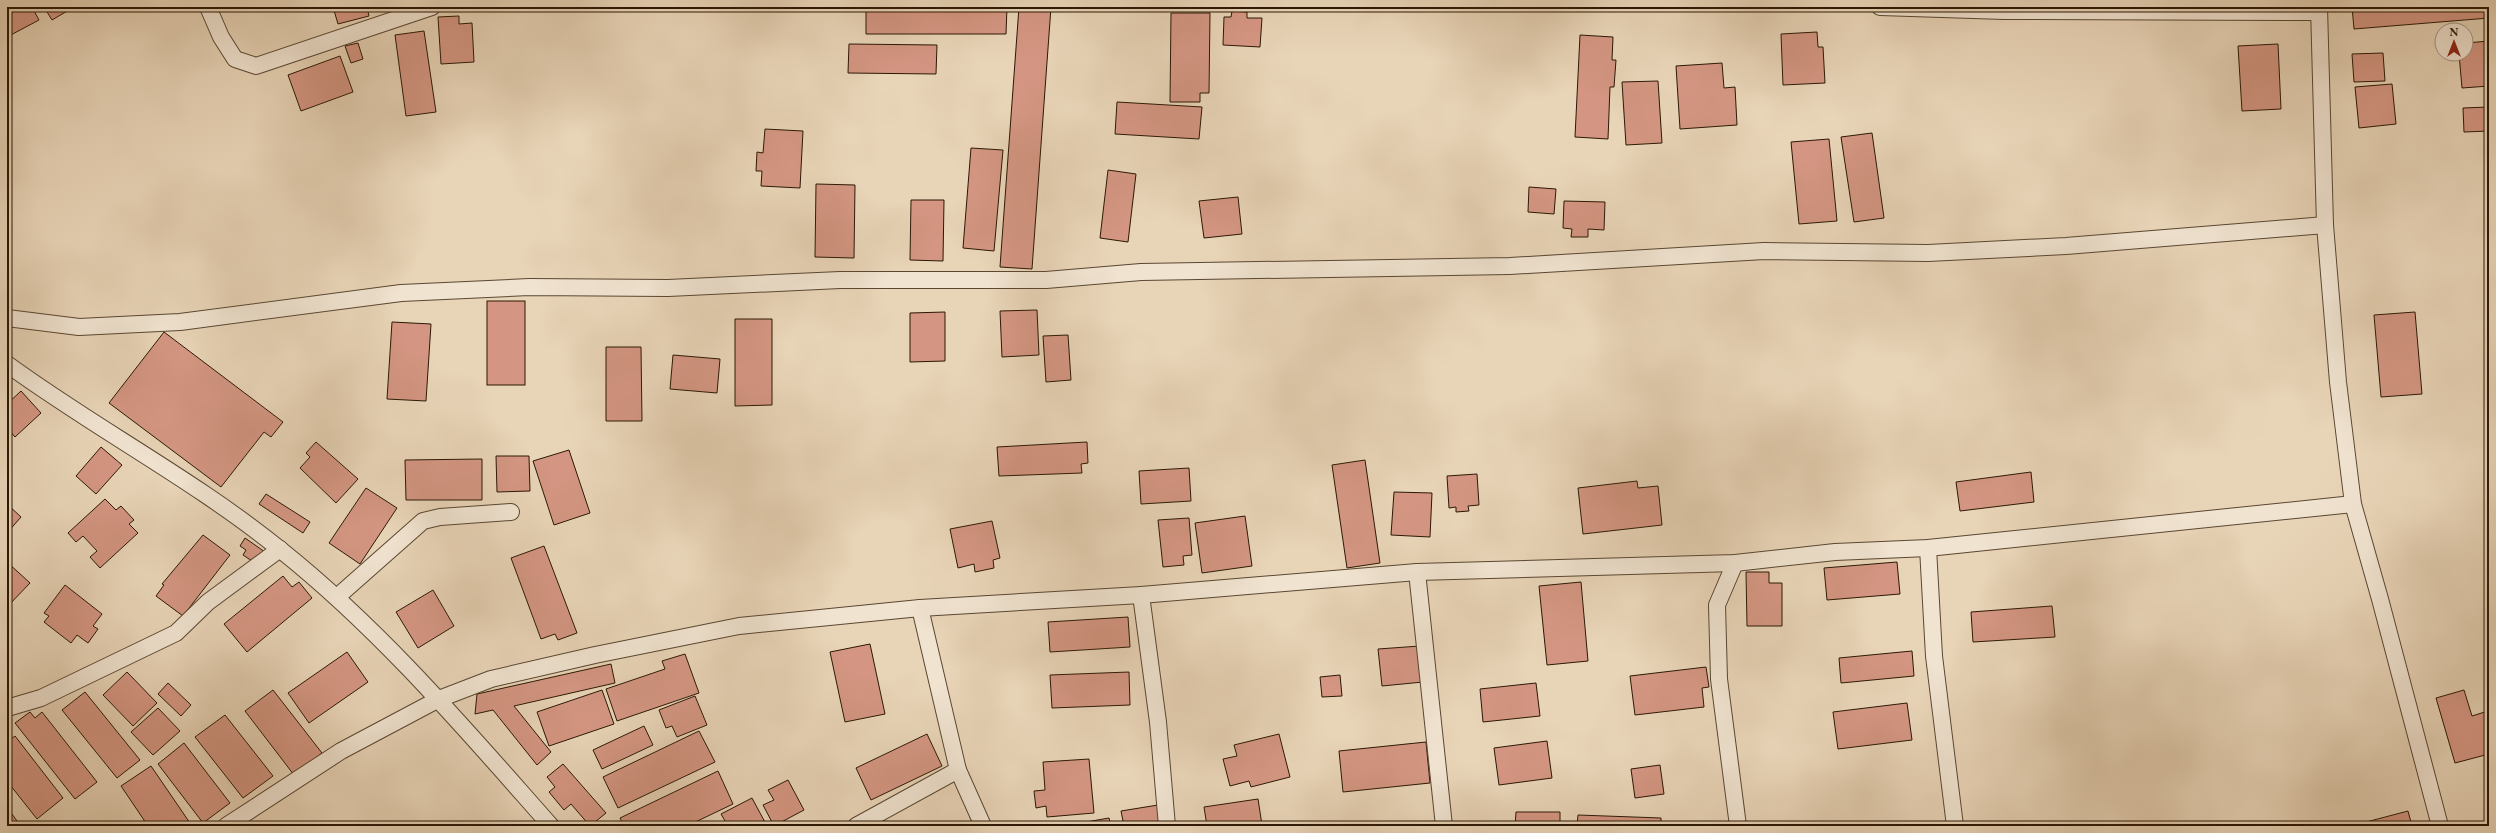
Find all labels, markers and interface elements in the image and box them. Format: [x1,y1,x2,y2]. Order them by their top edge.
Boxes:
north arrow [2434,22,2474,62]
text: N [2450,25,2459,39]

